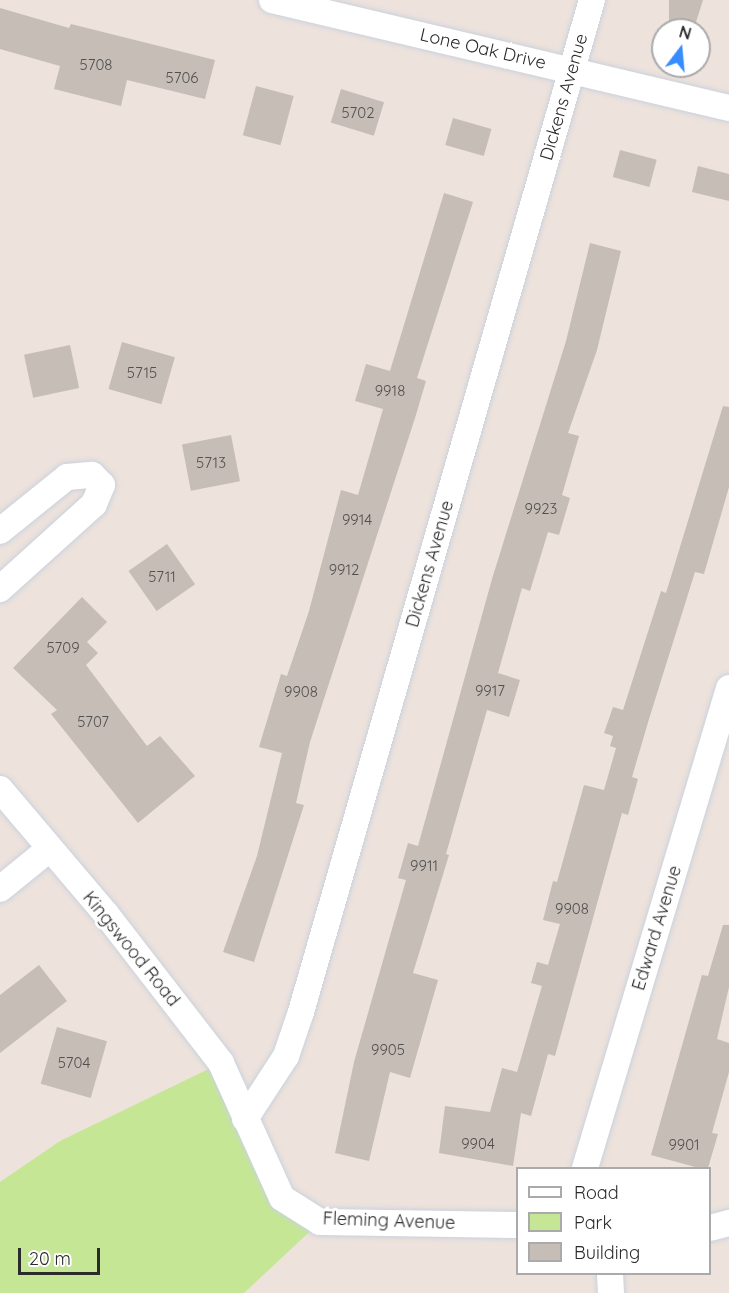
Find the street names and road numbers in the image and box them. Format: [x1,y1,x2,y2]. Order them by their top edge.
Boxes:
street label: Lone Oak Drive [418,24,548,74]
street label: Dickens Avenue [536,31,592,163]
street label: Dickens Avenue [402,498,458,630]
street label: Edward Avenue [628,863,686,993]
street label: Kingswood Road [78,887,184,1011]
street label: Fleming Avenue [322,1208,456,1234]

